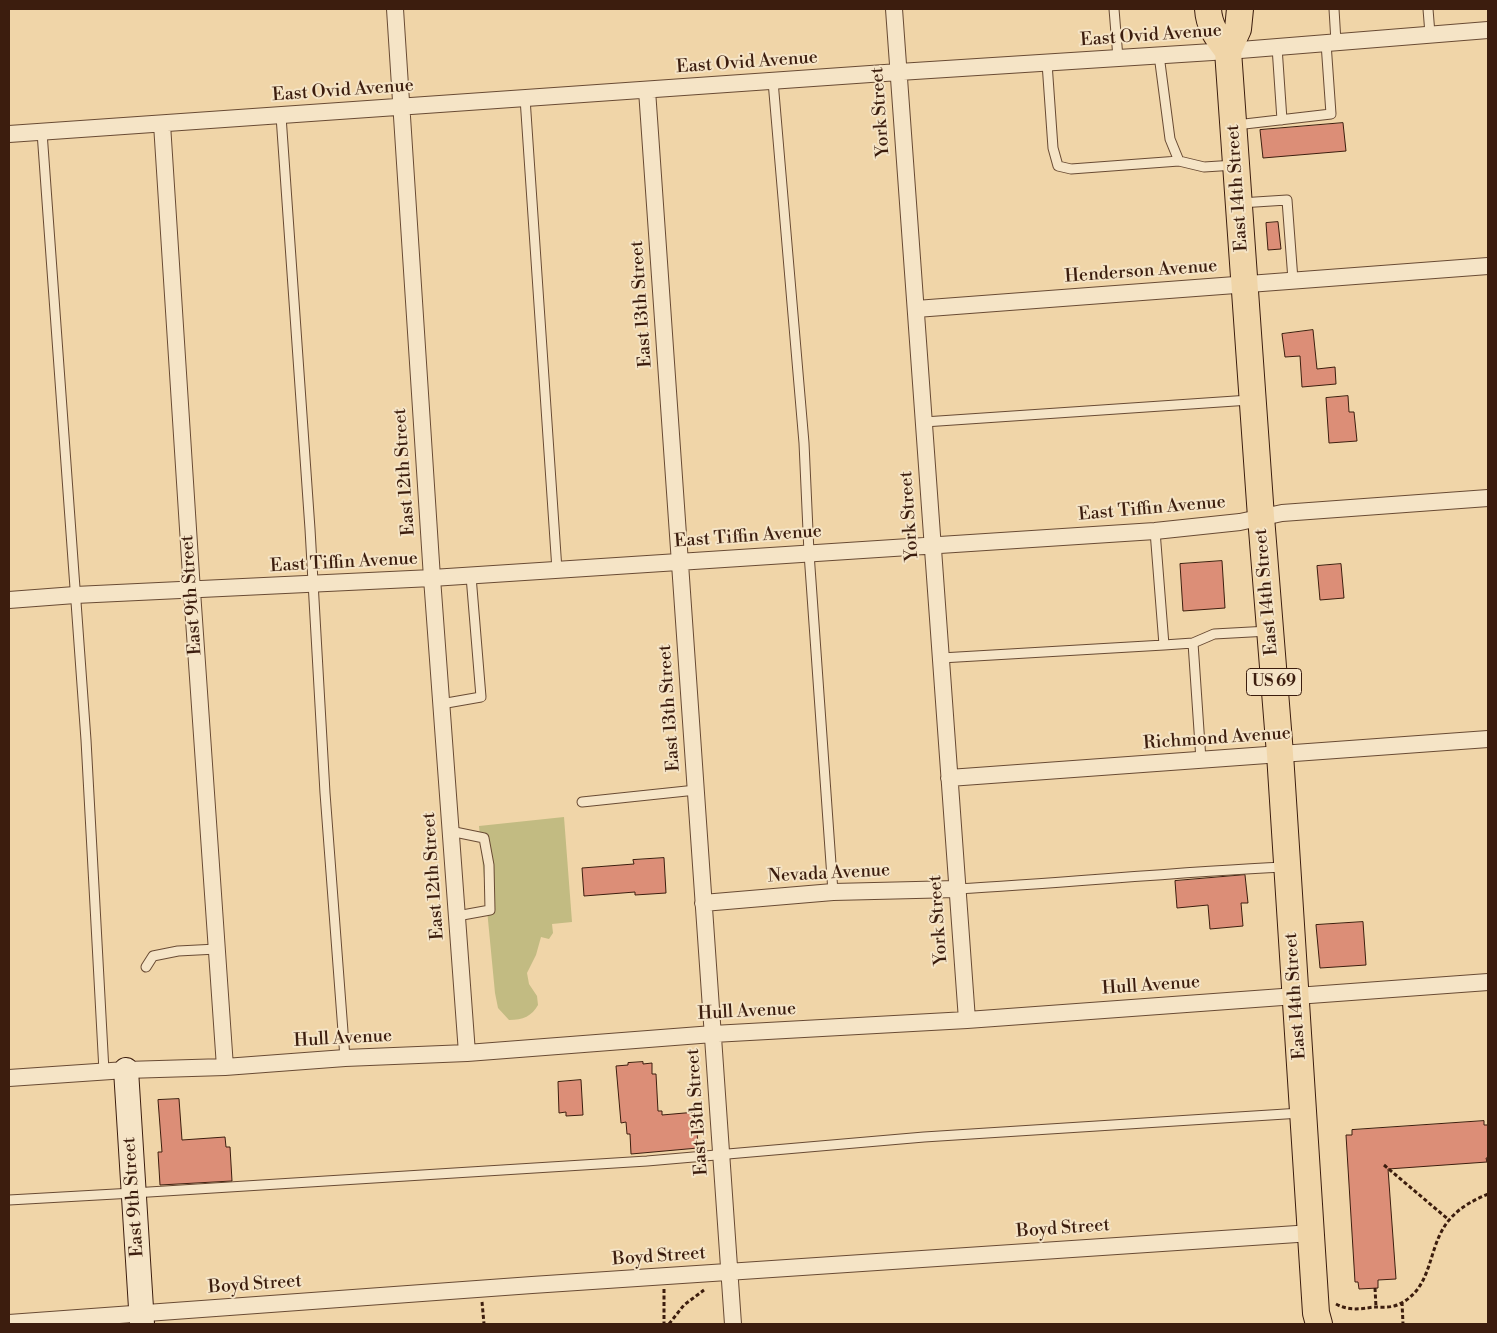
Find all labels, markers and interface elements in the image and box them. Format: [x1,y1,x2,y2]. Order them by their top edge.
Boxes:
street label: East Ovid Avenue [1079,20,1223,52]
street label: East Ovid Avenue [675,47,819,79]
street label: York Street [867,66,895,158]
street label: East Ovid Avenue [271,75,415,107]
street label: East 14th Street [1223,124,1253,252]
street label: East 13th Street [627,240,657,368]
street label: Henderson Avenue [1064,256,1218,288]
street label: East 12th Street [390,407,420,537]
street label: York Street [896,470,924,562]
street label: East Tiffin Avenue [1077,492,1227,526]
street label: East Tiffin Avenue [673,521,823,553]
street label: East 14th Street [1251,528,1283,656]
street label: East 9th Street [177,534,207,656]
street label: East Tiffin Avenue [270,548,418,578]
street label: East 13th Street [655,644,685,772]
road number: US 69 [1246,669,1302,696]
street label: Richmond Avenue [1142,723,1292,755]
street label: East 12th Street [419,811,449,941]
street label: Nevada Avenue [767,860,891,888]
street label: York Street [925,874,953,966]
street label: East 14th Street [1281,932,1311,1060]
street label: Hull Avenue [1101,972,1201,1000]
street label: Hull Avenue [697,999,797,1025]
street label: Hull Avenue [293,1026,393,1052]
street label: East 13th Street [683,1048,713,1176]
street label: East 9th Street [119,1136,149,1258]
street label: Boyd Street [1016,1215,1110,1243]
street label: Boyd Street [612,1243,706,1271]
street label: Boyd Street [208,1271,302,1299]

